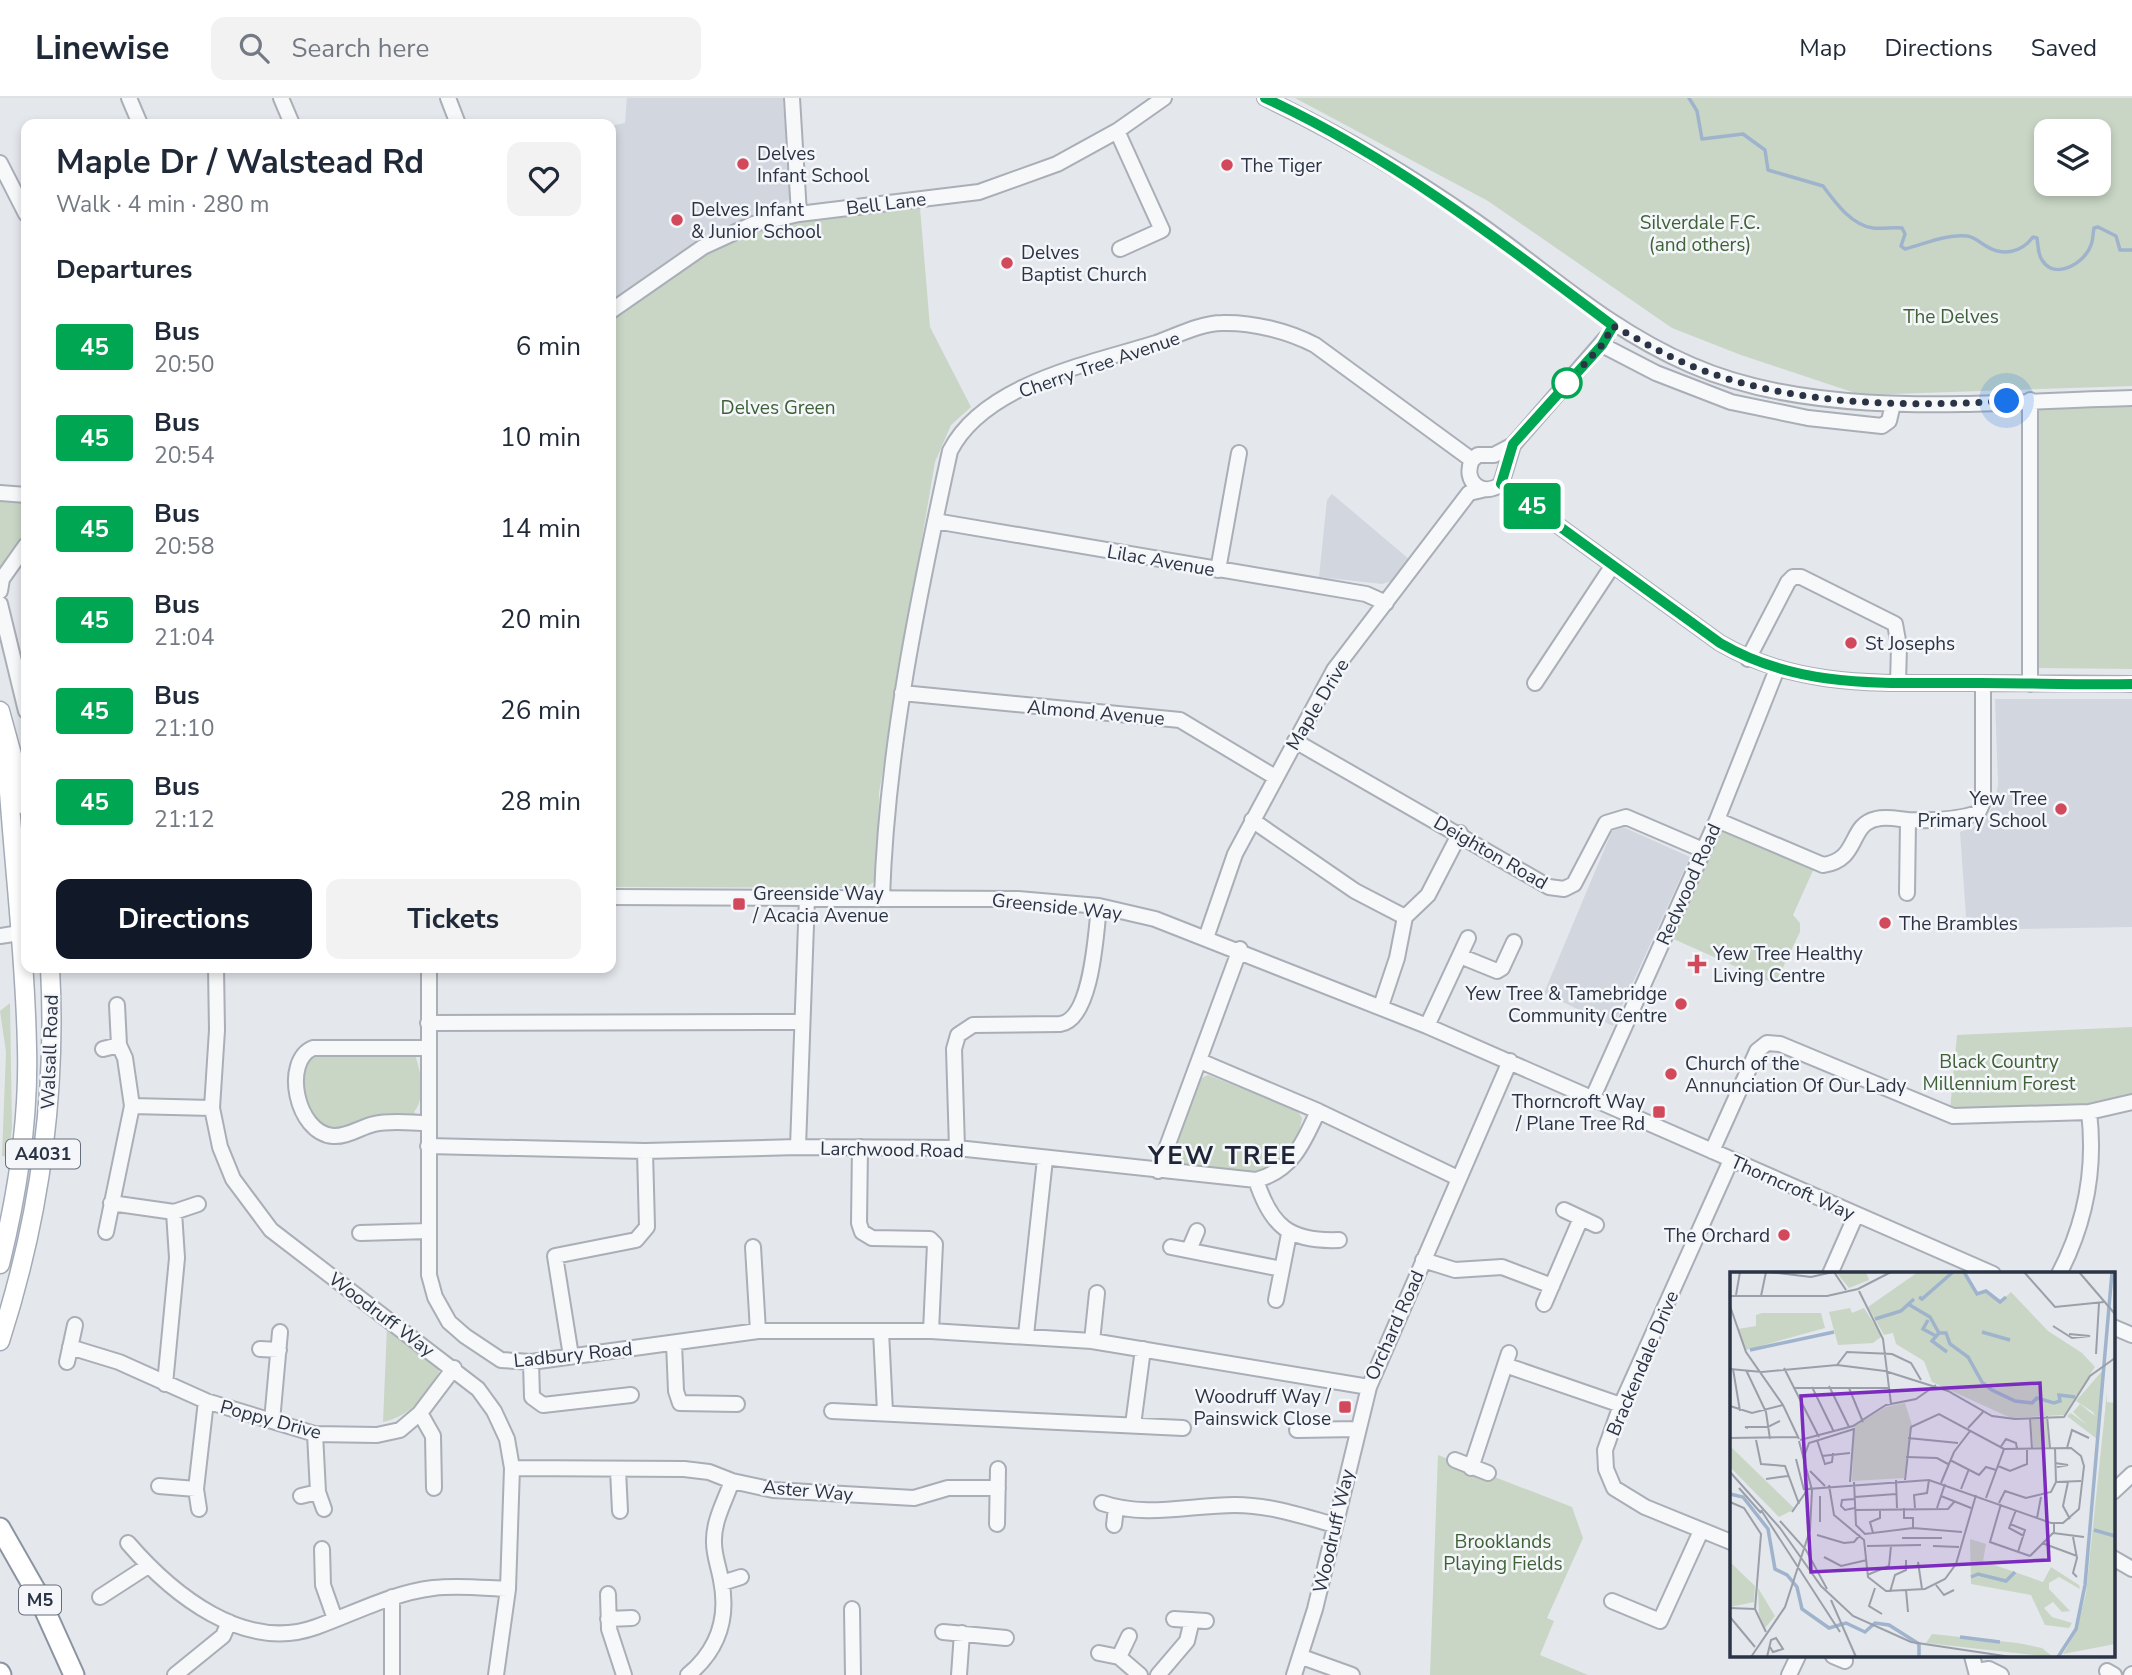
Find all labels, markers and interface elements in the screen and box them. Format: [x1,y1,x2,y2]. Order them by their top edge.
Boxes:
search box [211,17,701,80]
text: Linewise [35,26,169,71]
icon: search [235,29,273,67]
text: Search here [291,31,429,66]
text: Map [1799,32,1846,64]
text: Directions [1884,32,1993,64]
text: Saved [2031,32,2097,64]
map controls [2034,119,2111,196]
button: layers [2034,119,2111,196]
text: Maple Dr / Walstead Rd [56,140,424,185]
place label: Delves Infant School [757,141,870,189]
button: heart [507,142,581,216]
place label: The Tiger [1241,153,1322,179]
marker: Delves Infant School [735,156,751,172]
marker: The Tiger [1219,157,1235,173]
street label: Bell Lane [845,186,928,222]
text: Walk · 4 min · 280 m [56,189,269,220]
place label: Delves Infant & Junior School [691,197,822,245]
park label: Silverdale F.C. (and others) [1640,210,1760,258]
marker: Delves Infant & Junior School [669,212,685,228]
place label: Delves Baptist Church [1021,240,1147,288]
text: Departures [56,252,192,287]
marker: Delves Baptist Church [999,255,1015,271]
park label: The Delves [1903,304,1999,330]
text: Bus [154,314,200,349]
street label: Cherry Tree Avenue [1015,325,1183,405]
text: 6 min [516,329,581,364]
text: 45 [80,331,109,363]
text: 20:50 [154,349,214,380]
unlabelled marker [1552,368,1582,398]
your location [1989,383,2024,418]
park label: Delves Green [721,395,835,421]
text: Bus [154,405,200,440]
text: 10 min [500,420,581,455]
text: 45 [80,422,109,454]
text: 20:54 [154,440,214,471]
line badge: 45 [1500,483,1564,529]
text: 45 [1518,490,1546,522]
text: Bus [154,496,200,531]
text: 14 min [500,511,581,546]
text: 45 [80,513,109,545]
text: 20:58 [154,531,214,562]
street label: Lilac Avenue [1105,539,1217,583]
text: Bus [154,587,200,622]
text: 20 min [500,602,581,637]
text: 45 [80,604,109,636]
text: 21:04 [154,622,214,653]
place label: St Josephs [1865,631,1955,657]
marker: St Josephs [1843,635,1859,651]
street label: Maple Drive [1280,654,1356,755]
text: Bus [154,678,200,713]
text: 26 min [500,693,581,728]
street label: Almond Avenue [1026,694,1166,732]
text: 45 [80,695,109,727]
text: 21:10 [154,713,214,744]
text: Bus [154,769,200,804]
text: 28 min [500,784,581,819]
text: 45 [80,786,109,818]
place label: Yew Tree Primary School [1918,786,2047,834]
marker: Yew Tree Primary School [2053,801,2069,817]
text: 21:12 [154,804,214,835]
street label: Deighton Road [1429,810,1552,896]
street label: Redwood Road [1650,819,1727,949]
button: Directions [56,879,312,959]
button: Tickets [326,879,581,959]
place label: Greenside Way / Acacia Avenue [752,881,889,929]
street label: Greenside Way [991,887,1123,927]
marker: Greenside Way / Acacia Avenue [731,896,747,912]
place label: The Brambles [1899,911,2018,937]
marker: The Brambles [1877,915,1893,931]
place label: Yew Tree Healthy Living Centre [1712,941,1863,989]
marker: Yew Tree Healthy Living Centre [1687,954,1707,974]
place label: Yew Tree & Tamebridge Community Centre [1464,981,1667,1029]
street label: Walsall Road [35,994,65,1110]
marker: Yew Tree & Tamebridge Community Centre [1673,996,1689,1012]
park label: Black Country Millennium Forest [1923,1049,2076,1097]
place label: Church of the Annunciation Of Our Lady [1685,1051,1907,1099]
marker: Church of the Annunciation Of Our Lady [1663,1066,1679,1082]
place label: Thorncroft Way / Plane Tree Rd [1512,1089,1645,1137]
marker: Thorncroft Way / Plane Tree Rd [1651,1104,1667,1120]
street label: Larchwood Road [820,1136,964,1164]
district label: YEW TREE [1147,1138,1298,1173]
road number: A4031 [6,1140,80,1168]
street label: Thorncroft Way [1726,1149,1859,1227]
place label: The Orchard [1664,1223,1770,1249]
marker: The Orchard [1776,1227,1792,1243]
street label: Woodruff Way [323,1266,440,1363]
street label: Orchard Road [1359,1266,1431,1384]
inset map [1730,1272,2114,1658]
street label: Brackendale Drive [1601,1287,1685,1440]
street label: Ladbury Road [512,1336,634,1374]
place label: Woodruff Way / Painswick Close [1194,1384,1332,1432]
street label: Poppy Drive [217,1394,324,1446]
marker: Woodruff Way / Painswick Close [1337,1399,1353,1415]
street label: Woodruff Way [1307,1467,1361,1596]
street label: Aster Way [762,1474,854,1508]
park label: Brooklands Playing Fields [1443,1529,1563,1577]
road number: M5 [19,1586,61,1615]

